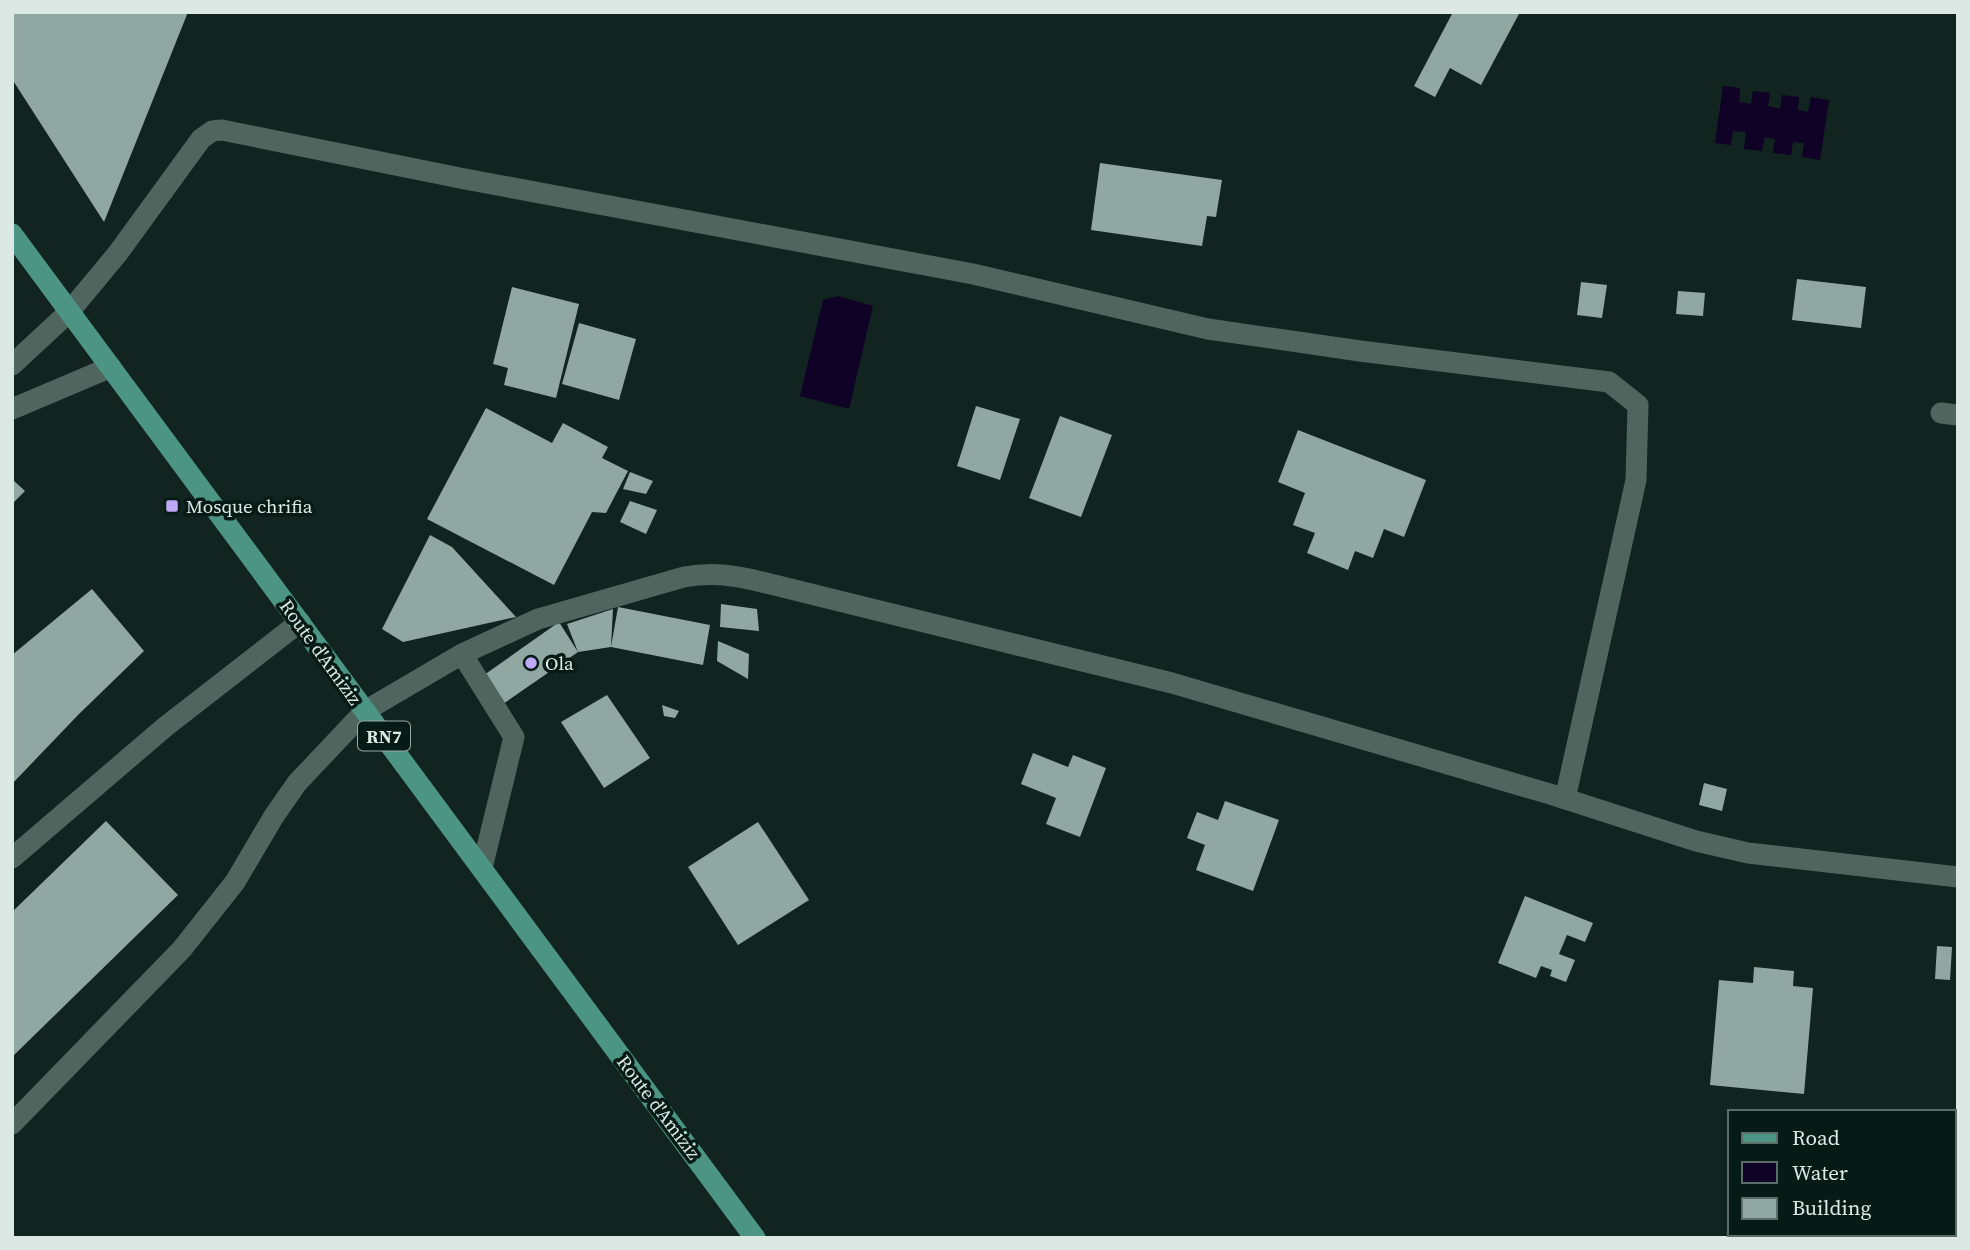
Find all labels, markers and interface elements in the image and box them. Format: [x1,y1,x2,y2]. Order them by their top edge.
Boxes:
place label: Mosque chrifia [186,493,313,519]
marker: Mosque chrifia [164,498,180,514]
street label: Route d'Amiziz [274,594,368,710]
place label: Ola [545,650,574,676]
marker: Ola [523,655,539,671]
road number: RN7 [358,722,410,750]
street label: Route d'Amiziz [611,1049,707,1165]
legend [1728,1110,1956,1236]
text: Road [1792,1123,1840,1152]
text: Water [1792,1158,1848,1187]
text: Building [1792,1193,1871,1222]

